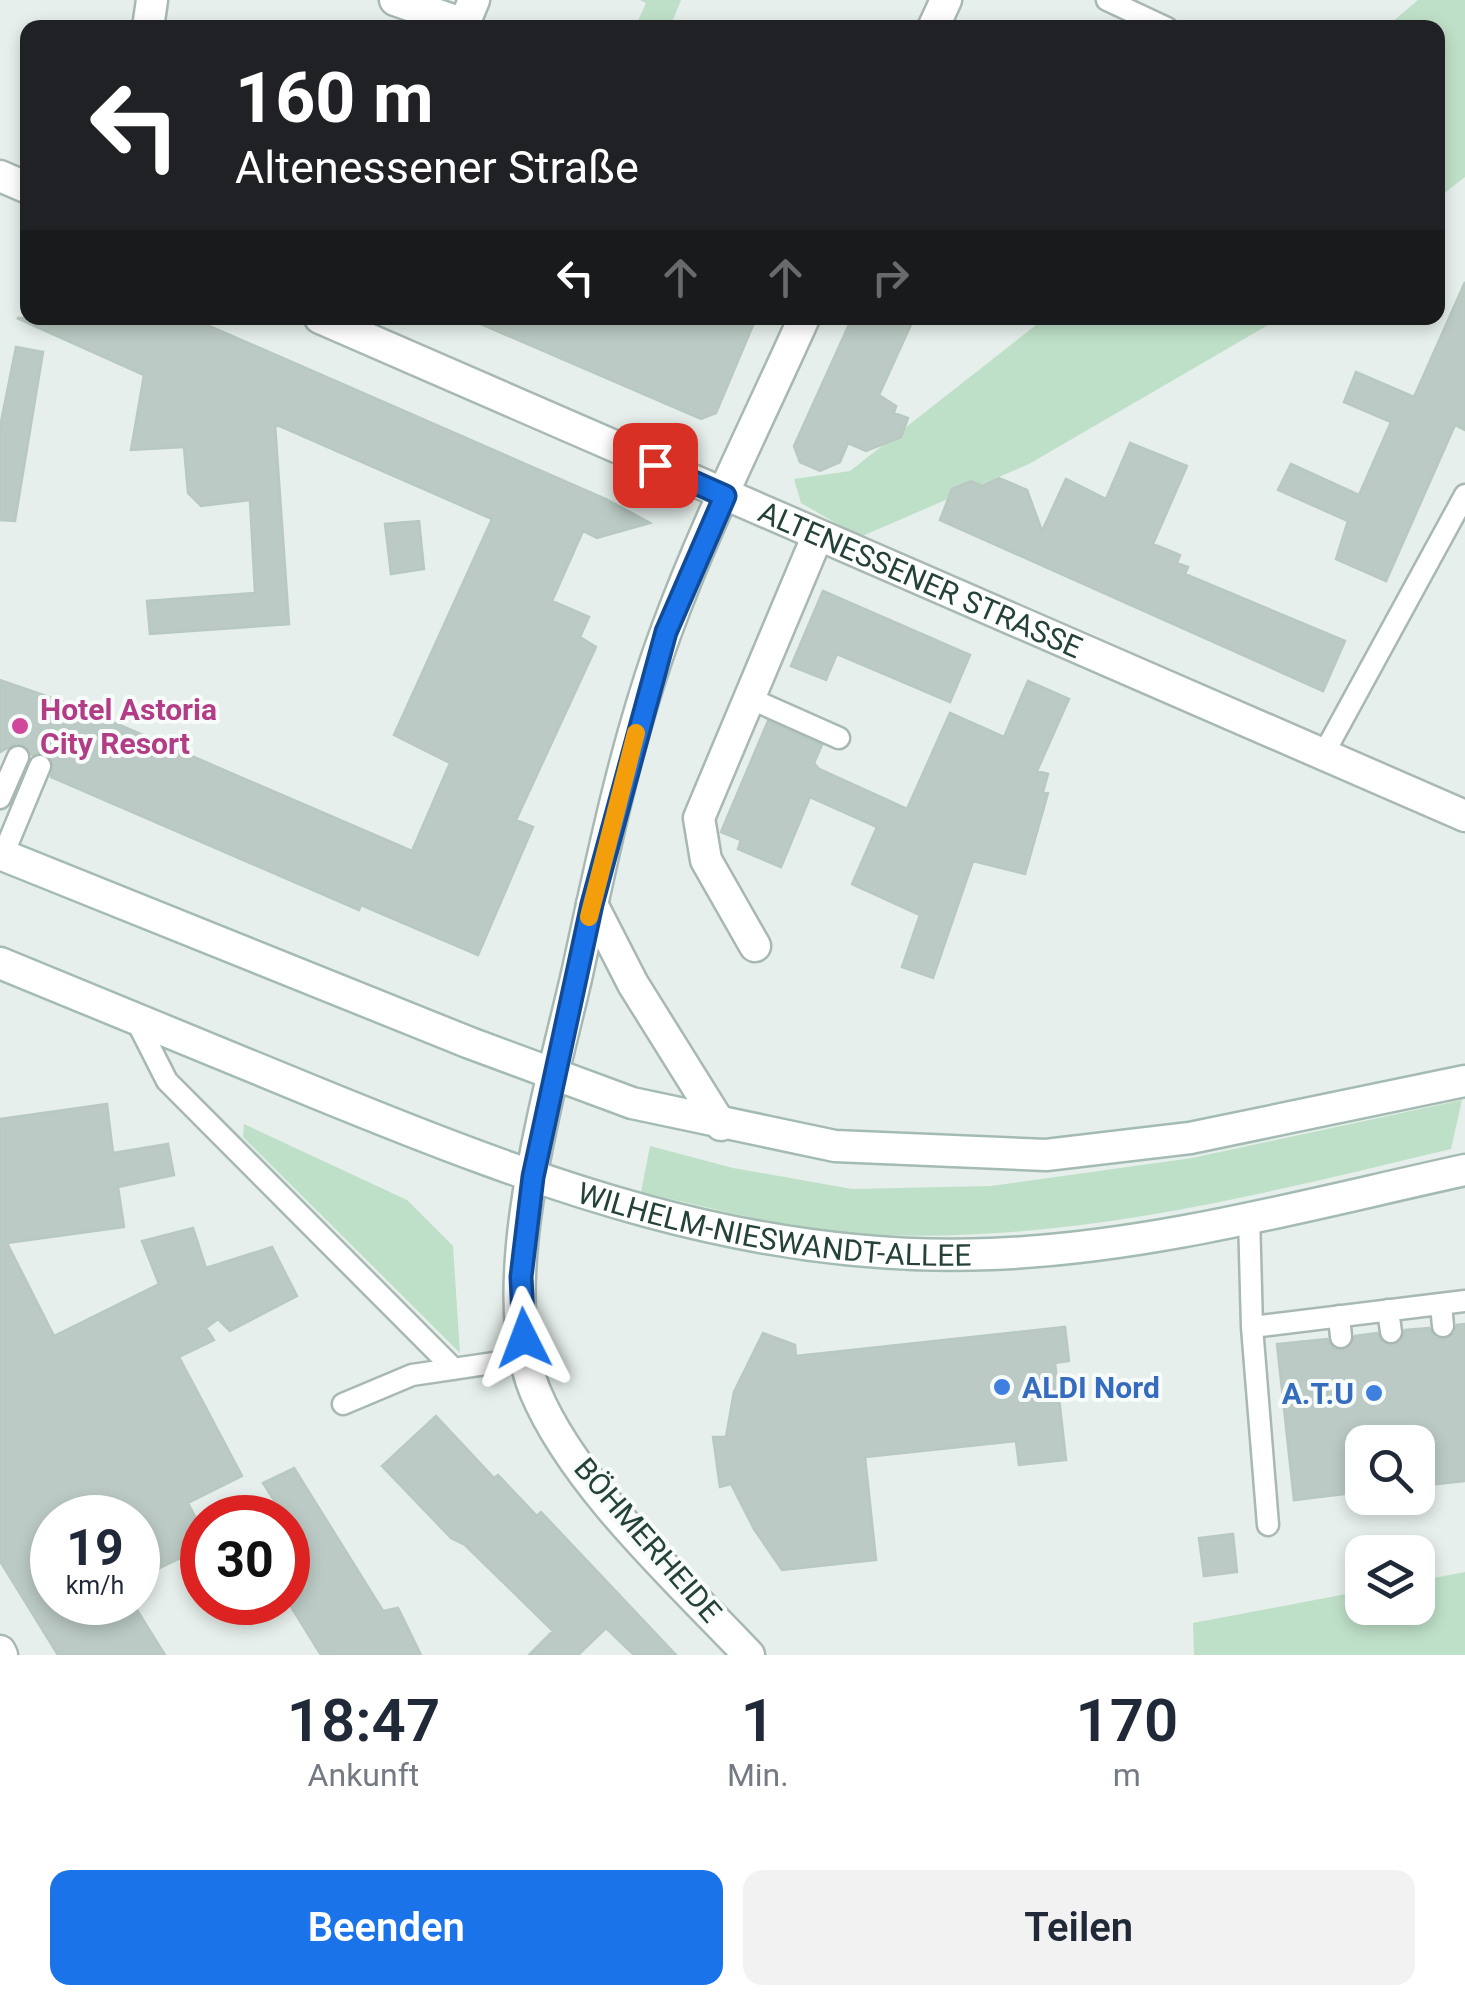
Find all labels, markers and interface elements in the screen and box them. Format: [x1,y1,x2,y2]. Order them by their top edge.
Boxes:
text: 160 m [235,57,434,139]
icon: left [70,60,200,190]
text: Altenessener Straße [235,141,639,194]
icon: left [548,250,603,305]
icon: ahead [653,250,708,305]
icon: ahead [758,250,813,305]
icon: right [863,250,918,305]
pin [613,423,698,508]
icon: arrive [628,438,683,493]
street label: ALTENESSENER STRASSE [754,494,1088,665]
place label: Hotel Astoria City Resort [40,692,217,761]
marker: Hotel Astoria City Resort [9,715,31,737]
street label: WILHELM-NIESWANDT-ALLEE [573,1174,972,1272]
position arrow [472,1286,576,1390]
place label: ALDI Nord [1022,1370,1160,1405]
marker: ALDI Nord [991,1376,1013,1398]
place label: A.T.U [1282,1376,1354,1411]
marker: A.T.U [1363,1382,1385,1404]
map controls [1345,1425,1435,1625]
button: search [1345,1425,1435,1515]
street label: BÖHMERHEIDE [567,1451,729,1629]
speed limit sign: 30 [180,1495,310,1625]
text: 19 [66,1519,124,1577]
button: layers [1345,1535,1435,1625]
text: km/h [66,1571,124,1600]
text: 18:47 [287,1685,440,1756]
text: 1 [741,1685,775,1756]
text: 170 [1075,1685,1178,1756]
text: Ankunft [308,1756,419,1794]
text: Min. [727,1756,789,1794]
text: m [1113,1756,1141,1794]
button: Beenden [50,1870,723,1985]
button: Teilen [743,1870,1415,1985]

